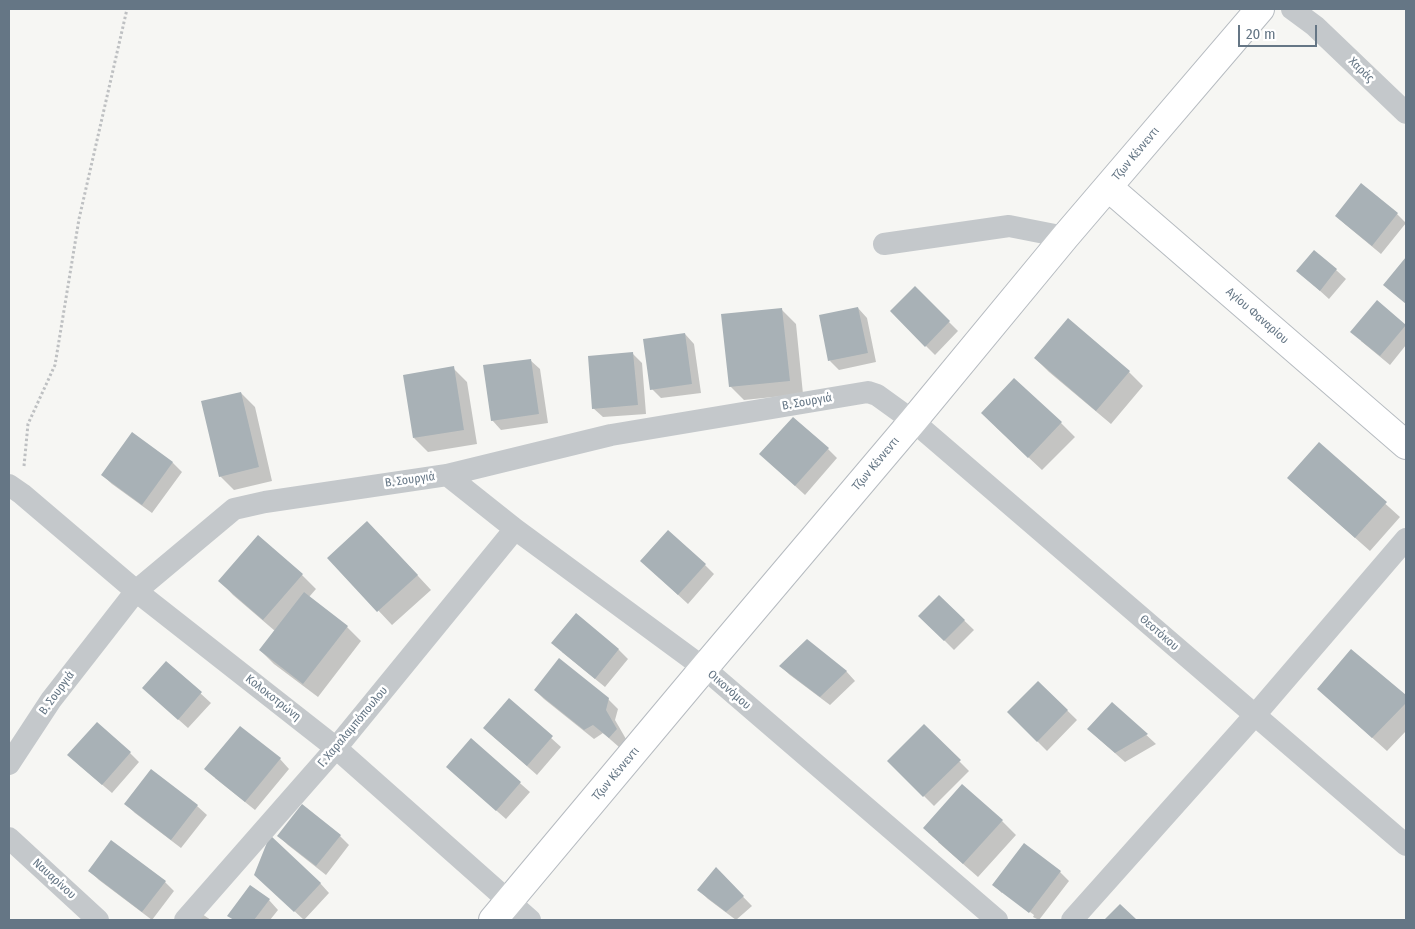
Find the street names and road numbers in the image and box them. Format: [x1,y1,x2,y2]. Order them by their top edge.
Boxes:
street label: Χαράς [1345,54,1377,86]
street label: Τζων Κέννεντι [1109,124,1163,184]
street label: Αγίου Φαναρίου [1223,285,1291,347]
street label: Β. Σουργιά [781,391,833,413]
street label: Τζων Κέννεντι [849,434,903,494]
street label: Β. Σουργιά [384,469,436,491]
street label: Θεοτόκου [1136,612,1182,654]
street label: Οικονόμου [704,667,754,713]
street label: Β. Σουργιά [36,668,78,718]
street label: Κολοκοτρώνη [242,672,304,724]
street label: Γ. Χαραλαμπόπουλου [315,684,391,770]
street label: Τζων Κέννεντι [589,744,643,804]
street label: Ναυαρίνου [29,856,79,902]

